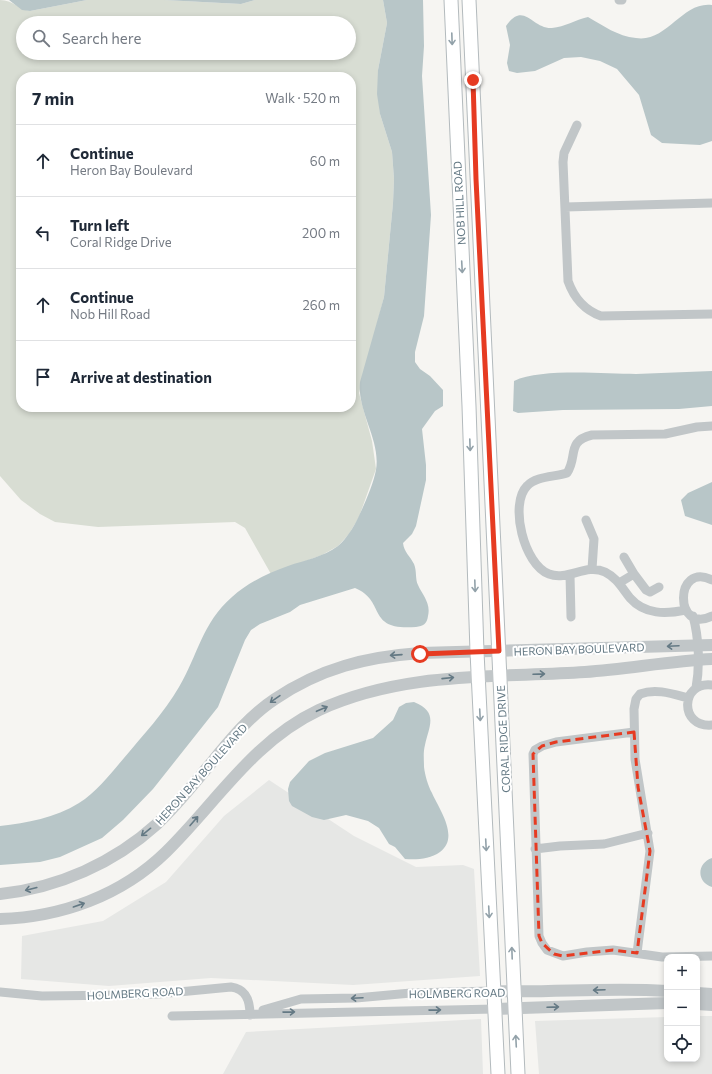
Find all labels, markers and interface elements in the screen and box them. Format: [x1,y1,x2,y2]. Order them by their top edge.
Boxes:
search box [16,16,356,60]
icon: search [30,27,52,49]
text: Search here [62,29,141,47]
one-way arrow [448,32,456,45]
route end [464,71,482,89]
text: 7 min [32,88,74,109]
text: Walk · 520 m [265,90,340,106]
text: Continue [70,144,134,162]
icon: ahead [32,150,54,172]
text: 60 m [310,153,340,169]
street label: NOB HILL ROAD [450,161,468,245]
text: Heron Bay Boulevard [70,162,193,178]
text: Turn left [70,216,129,234]
icon: left [32,222,54,244]
text: 200 m [302,225,340,241]
text: Coral Ridge Drive [70,234,172,250]
one-way arrow [458,260,466,273]
text: Continue [70,288,134,306]
icon: ahead [32,294,54,316]
text: 260 m [303,297,340,313]
text: Nob Hill Road [70,306,150,322]
icon: arrive [32,366,54,388]
text: Arrive at destination [70,368,212,386]
one-way arrow [466,438,474,451]
one-way arrow [471,579,479,592]
street label: HERON BAY BOULEVARD [513,640,645,658]
one-way arrow [667,642,680,650]
route start [411,645,429,663]
one-way arrow [390,652,403,659]
one-way arrow [532,670,545,678]
one-way arrow [441,674,454,682]
street label: CORAL RIDGE DRIVE [494,685,512,793]
one-way arrow [270,695,281,703]
one-way arrow [316,705,328,712]
one-way arrow [476,708,483,721]
street label: HERON BAY BOULEVARD [152,721,250,827]
one-way arrow [189,817,198,827]
one-way arrow [141,828,152,837]
one-way arrow [483,838,490,851]
one-way arrow [24,886,37,893]
one-way arrow [73,901,86,908]
one-way arrow [486,905,493,918]
one-way arrow [508,947,516,960]
map controls [664,954,700,1062]
button: + [664,954,700,990]
street label: HOLMBERG ROAD [86,984,184,1002]
street label: HOLMBERG ROAD [409,986,505,1000]
one-way arrow [593,986,606,994]
button: − [664,990,700,1026]
one-way arrow [351,994,364,1002]
one-way arrow [546,1003,559,1011]
one-way arrow [428,1006,441,1014]
one-way arrow [282,1008,295,1016]
button: locate [664,1026,700,1062]
one-way arrow [513,1035,520,1048]

